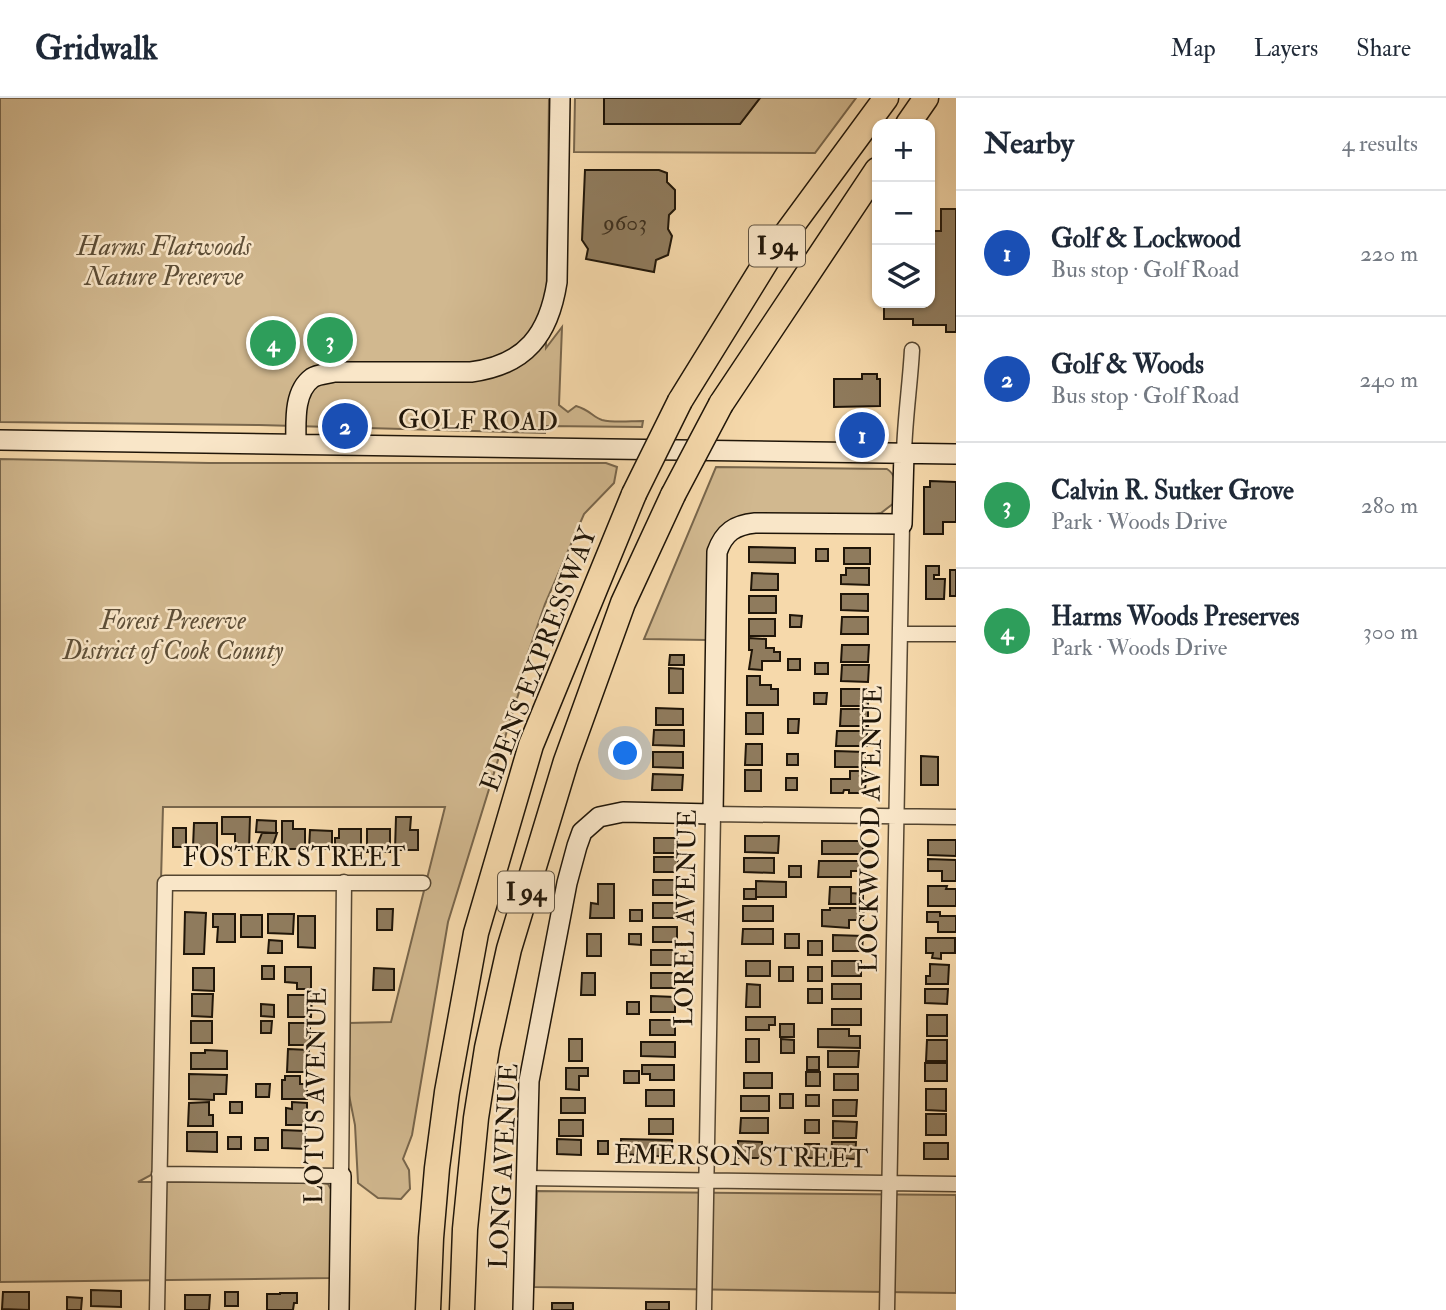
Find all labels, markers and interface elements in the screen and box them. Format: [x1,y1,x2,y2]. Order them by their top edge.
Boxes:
text: Gridwalk [35,28,158,69]
text: Map [1171,33,1216,64]
text: Layers [1254,33,1318,64]
text: Share [1356,33,1411,64]
map controls [872,119,935,308]
button: + [872,119,935,182]
text: Nearby [984,125,1074,162]
text: 4 results [1342,129,1418,158]
button: − [872,182,935,245]
house number: 9603 [601,208,647,237]
text: Golf & Lockwood [1051,223,1241,255]
road number: I 94 [749,226,805,266]
park label: Harms Flatwoods Nature Preserve [76,231,252,293]
text: 1 [1003,239,1011,268]
text: 220 m [1360,239,1418,268]
button: layers [872,245,935,308]
text: Bus stop · Golf Road [1051,255,1239,284]
pin: 3 [307,314,353,366]
pin: 4 [250,317,296,369]
text: Golf & Woods [1051,349,1204,381]
text: 2 [1001,365,1013,394]
text: 240 m [1359,365,1418,394]
text: Bus stop · Golf Road [1051,381,1239,410]
pin: 2 [322,400,368,452]
street label: GOLF ROAD [398,404,558,438]
pin: 1 [839,409,885,461]
text: Calvin R. Sutker Grove [1051,475,1294,507]
text: 3 [1003,491,1011,520]
text: 280 m [1361,491,1418,520]
text: Park · Woods Drive [1051,507,1227,536]
street label: EDENS EXPRESSWAY [474,522,605,796]
text: Harms Woods Preserves [1051,601,1300,633]
park label: Forest Preserve District of Cook County [62,605,283,667]
text: 4 [1001,617,1013,646]
text: 300 m [1363,617,1418,646]
text: Park · Woods Drive [1051,633,1227,662]
street label: LOCKWOOD AVENUE [852,685,890,973]
your location [608,736,642,770]
street label: LOREL AVENUE [668,809,704,1027]
street label: FOSTER STREET [182,842,406,874]
road number: I 94 [498,872,554,912]
street label: LOTUS AVENUE [298,987,334,1205]
street label: LONG AVENUE [483,1063,525,1270]
street label: EMERSON STREET [614,1139,868,1175]

